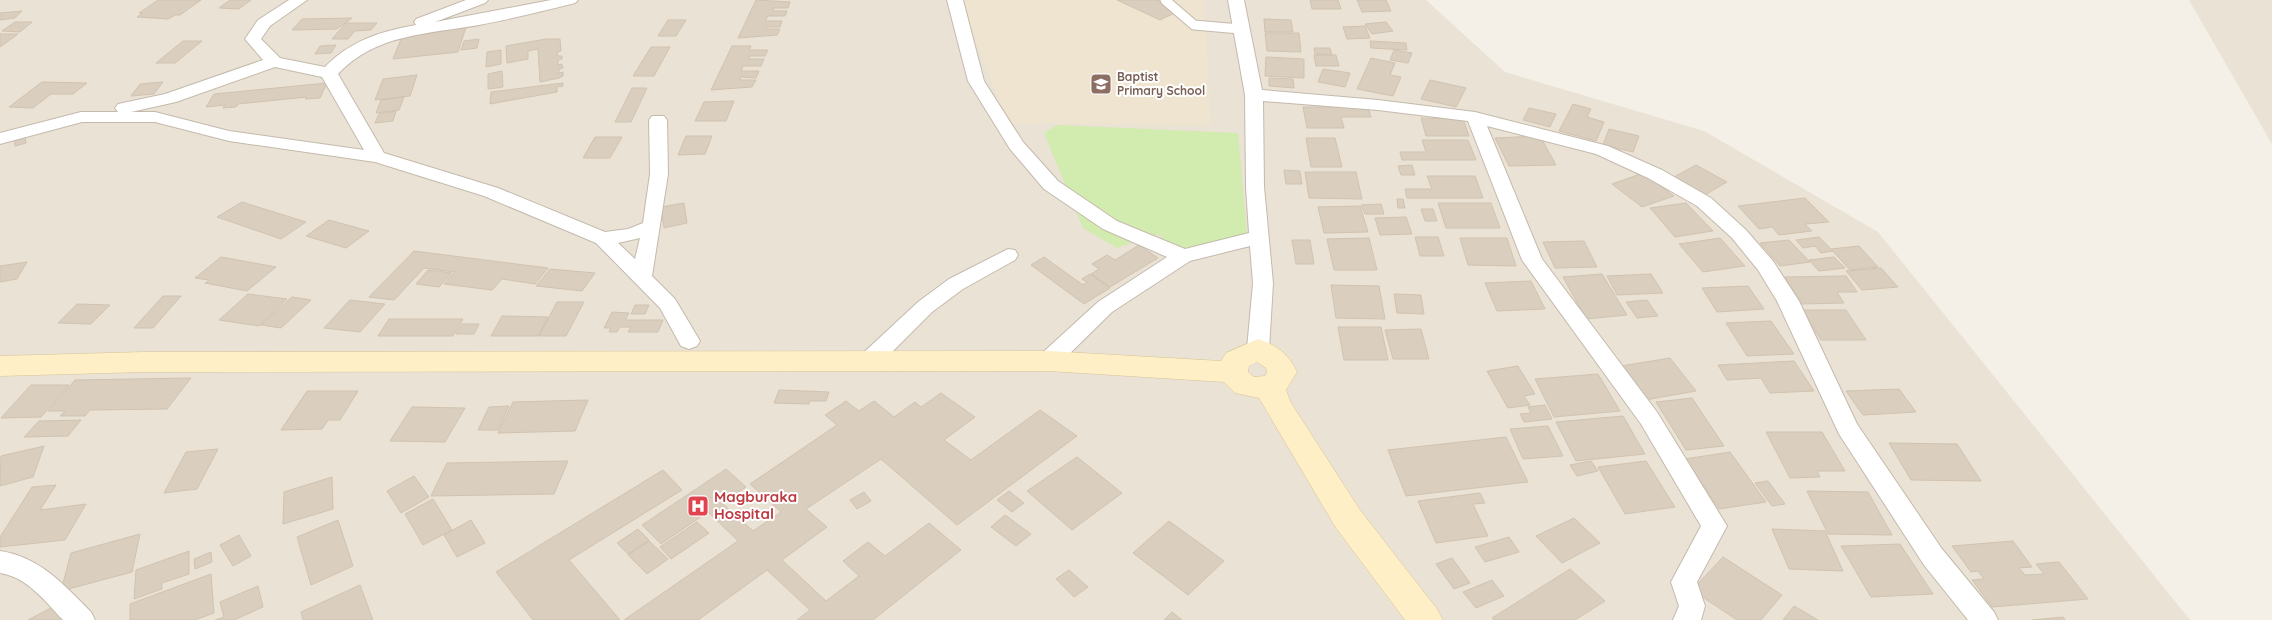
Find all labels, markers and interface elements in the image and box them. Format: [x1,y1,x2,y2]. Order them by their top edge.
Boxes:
place label: Baptist Primary School [1117,69,1205,98]
school or university icon: Baptist Primary School [1089,72,1113,96]
place label: Magburaka Hospital [714,487,797,523]
hospital icon: Magburaka Hospital [686,494,710,518]

